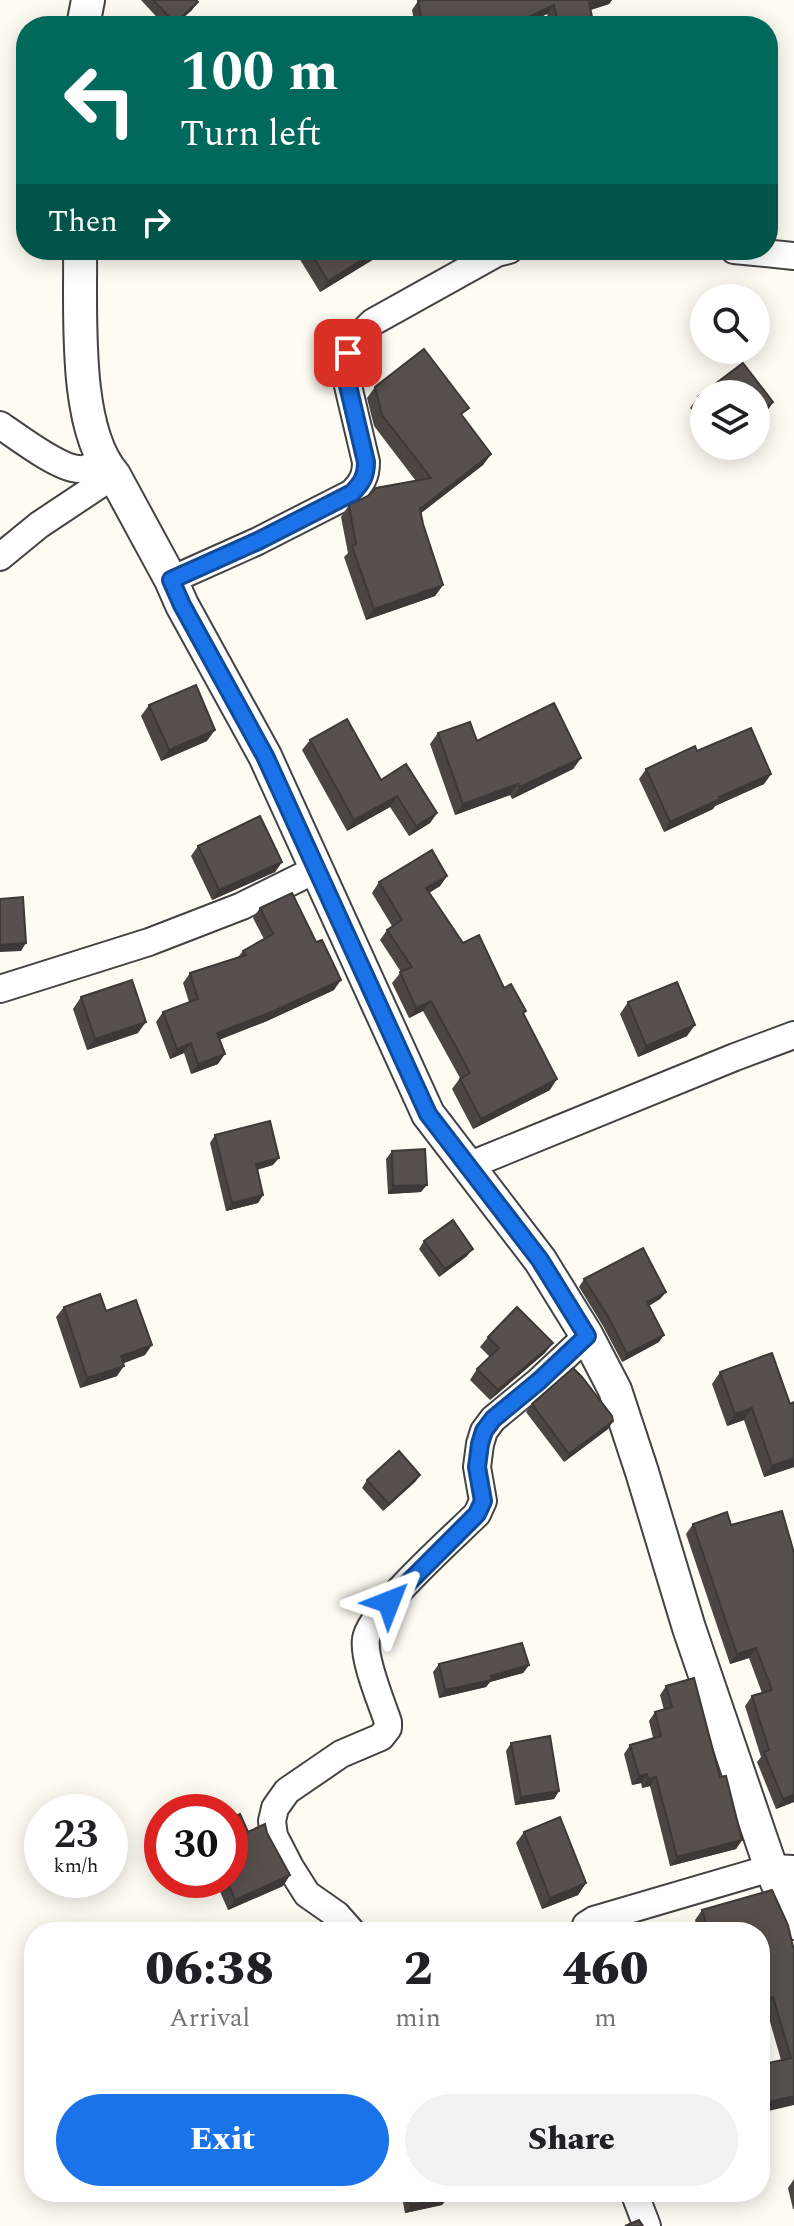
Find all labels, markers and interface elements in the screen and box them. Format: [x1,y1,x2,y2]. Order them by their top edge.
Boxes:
text: 100 m [180,30,339,115]
icon: left [48,48,152,152]
text: Turn left [180,107,321,162]
text: Then [48,199,118,245]
icon: right [134,200,178,244]
map controls [690,284,770,460]
button: search [690,284,770,364]
pin [314,319,382,387]
icon: arrive [326,331,370,375]
button: layers [690,380,770,460]
position arrow [347,1560,431,1644]
speed limit sign: 30 [144,1794,248,1898]
text: 23 [54,1805,98,1866]
text: km/h [54,1851,99,1881]
text: 06:38 [145,1933,274,2006]
text: 2 [404,1933,433,2006]
text: 460 [562,1933,649,2006]
text: Arrival [169,1998,250,2038]
text: min [395,1998,441,2038]
text: m [594,1998,617,2038]
button: Exit [56,2094,389,2186]
button: Share [405,2094,738,2186]

